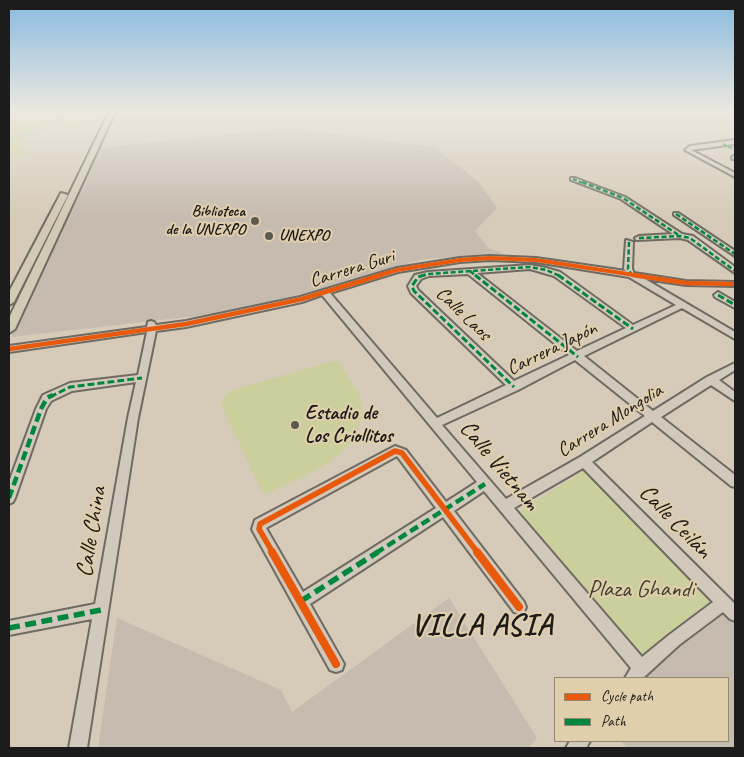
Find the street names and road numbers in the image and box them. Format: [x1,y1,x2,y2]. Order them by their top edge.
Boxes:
street label: Carrera Guri [307,245,397,293]
street label: Calle Laos [430,282,496,346]
street label: Carrera Japón [503,317,601,381]
street label: Carrera Mongolia [553,379,667,463]
street label: Calle Vietnam [453,415,545,517]
street label: Calle Ceilán [633,479,717,565]
street label: Calle China [71,485,113,579]

